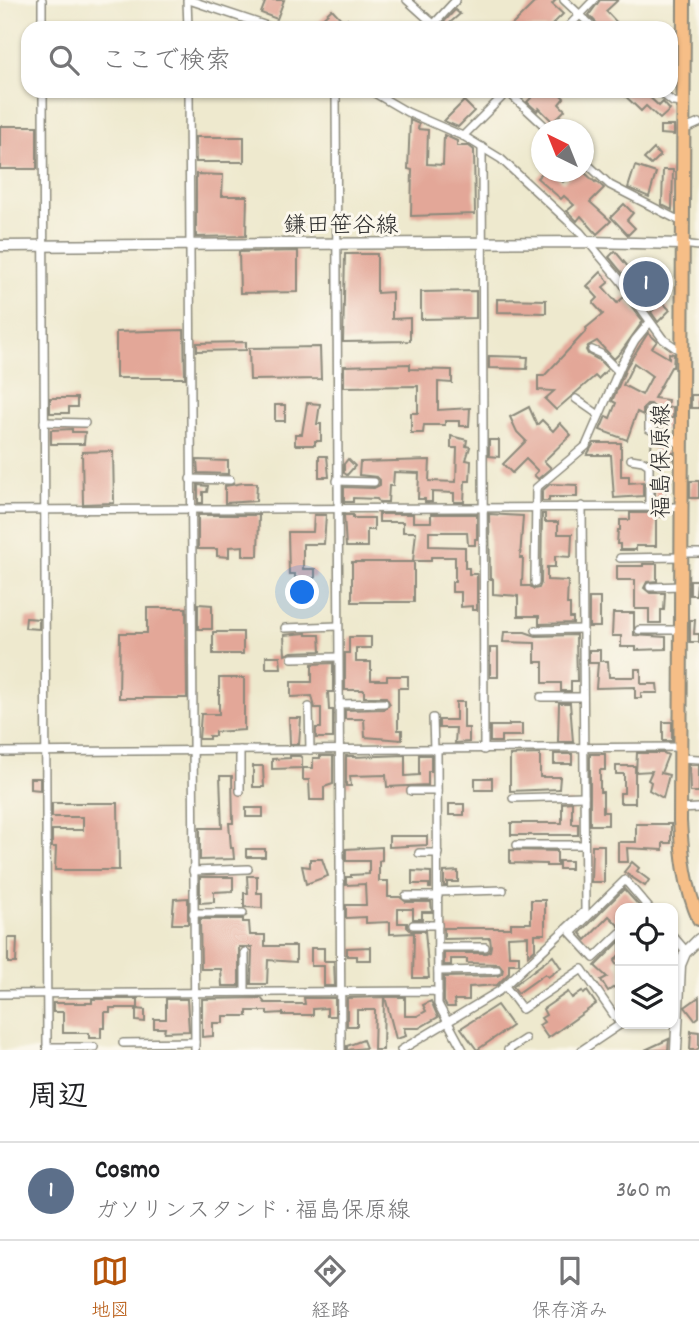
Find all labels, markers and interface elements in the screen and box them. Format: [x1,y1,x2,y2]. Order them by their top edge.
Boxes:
search box [21,21,678,98]
icon: search [45,41,83,79]
text: ここで検索 [101,44,231,81]
north arrow [531,119,594,182]
street label: 鎌田笹谷線 [284,211,399,244]
pin: 1 [623,258,669,310]
street label: 福島保原線 [647,404,680,519]
your location [285,575,319,609]
map controls [615,903,678,1029]
button: locate [615,903,678,966]
button: layers [615,966,678,1029]
text: 周辺 [28,1078,88,1121]
text: Cosmo [95,1153,160,1190]
text: 1 [48,1175,54,1208]
text: 360 m [616,1175,671,1208]
text: ガソリンスタンド · 福島保原線 [95,1196,410,1229]
tab: 地図 [91,1252,129,1326]
tab: 経路 [311,1252,350,1326]
tab: 保存済み [532,1252,608,1326]

